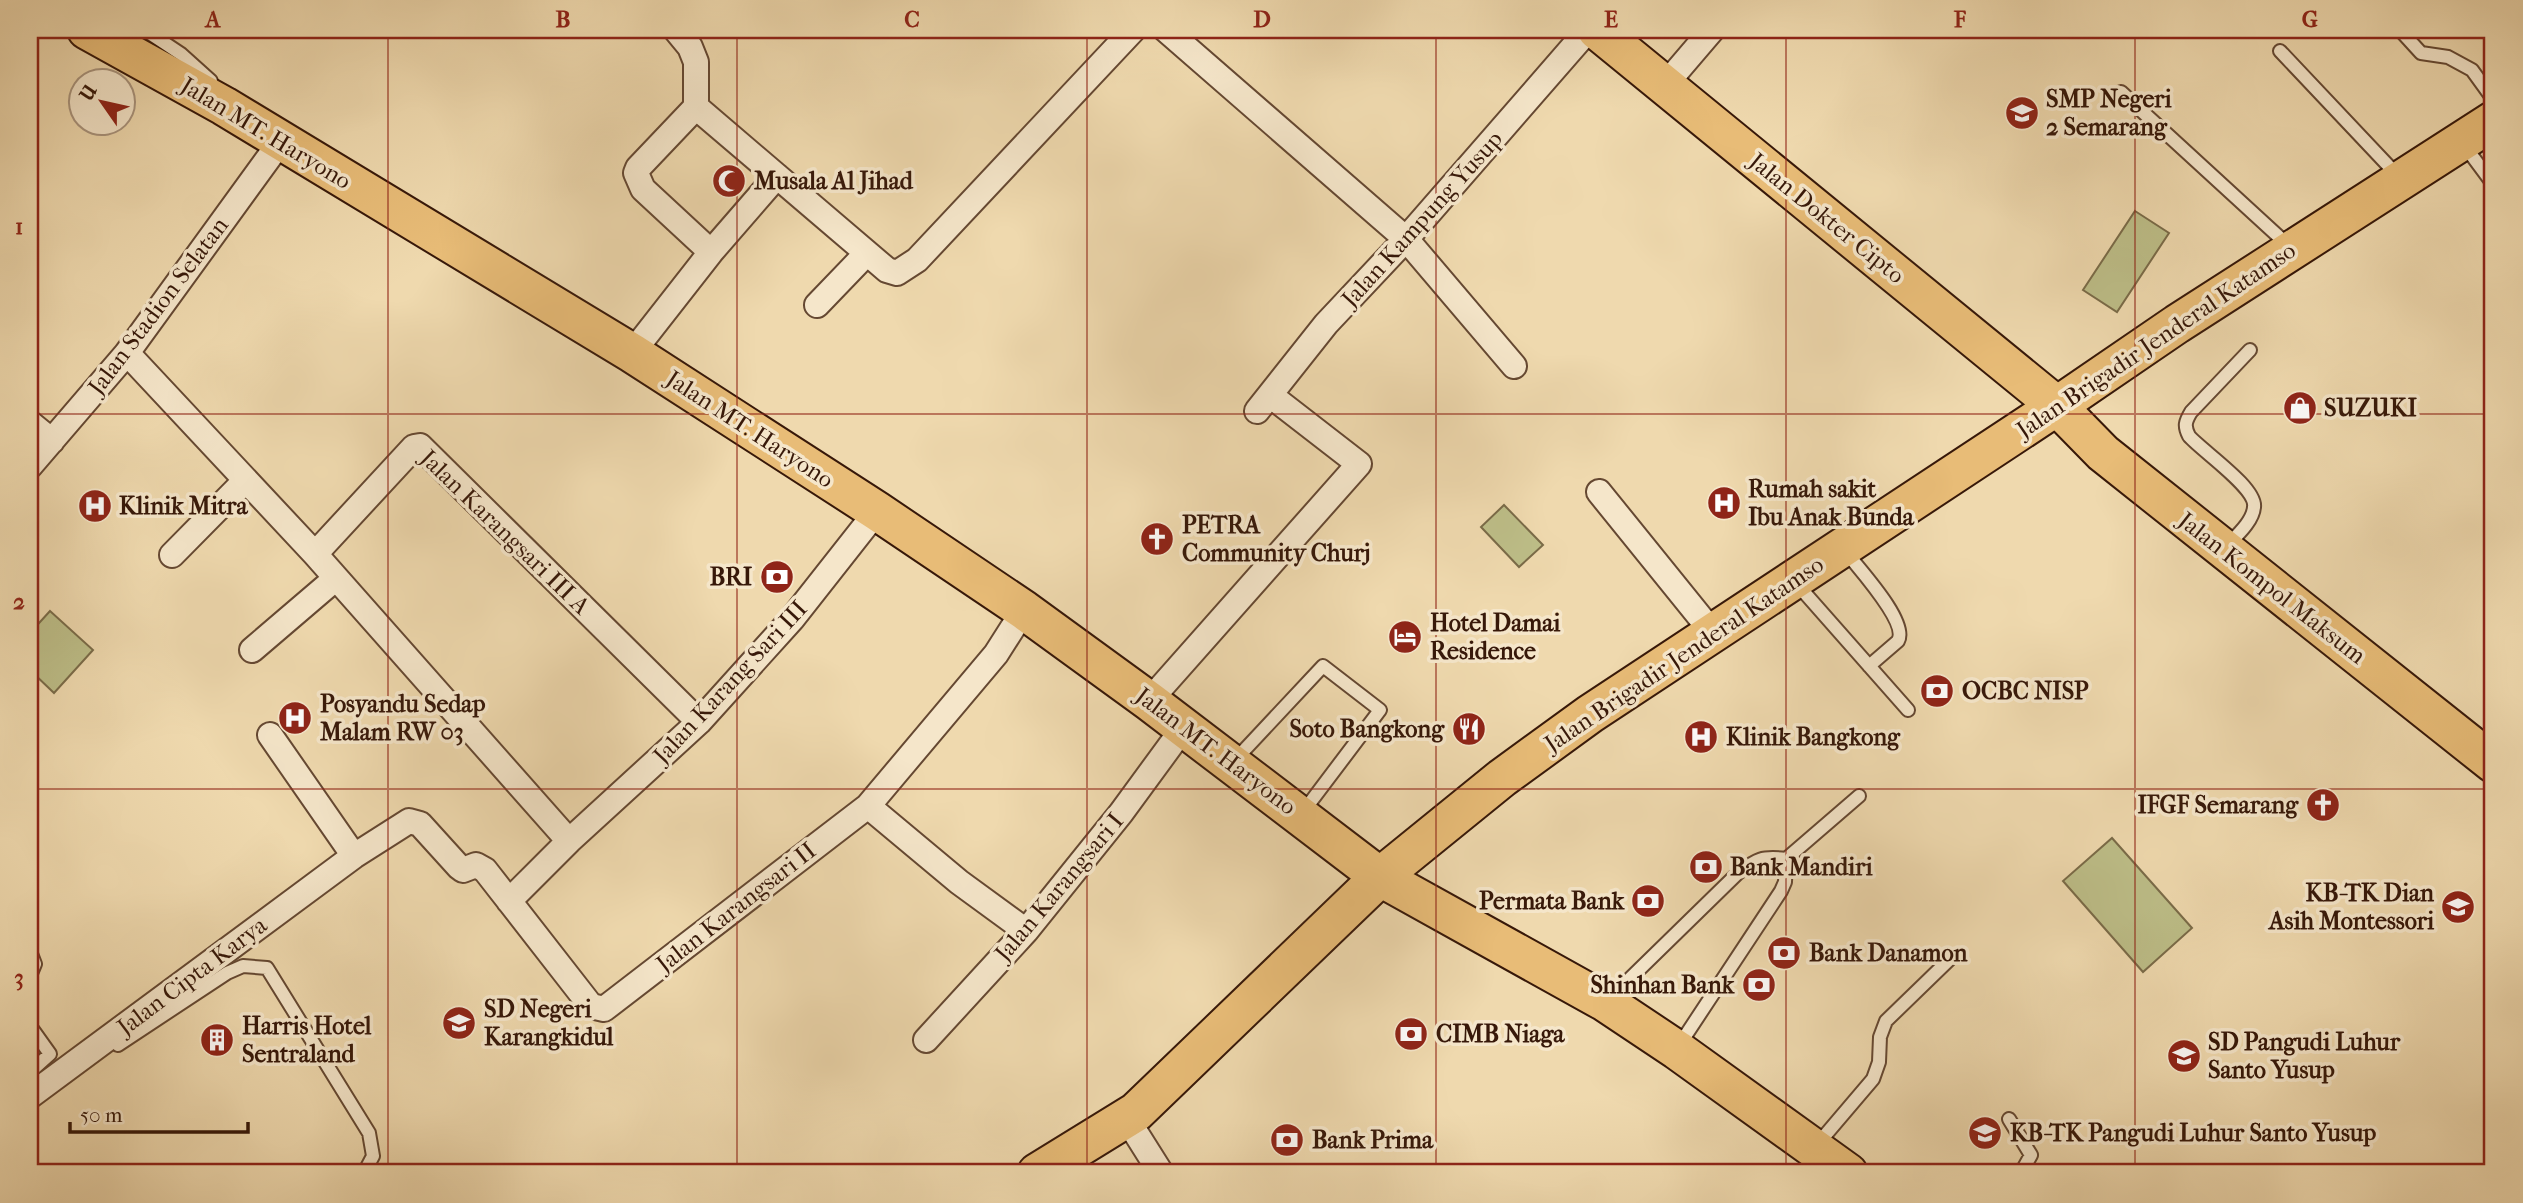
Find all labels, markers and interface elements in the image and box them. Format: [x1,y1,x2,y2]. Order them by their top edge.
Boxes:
text: A [204,6,222,33]
text: B [556,6,571,33]
text: C [904,6,920,33]
text: D [1253,6,1271,33]
text: E [1604,6,1618,33]
text: F [1953,6,1967,33]
text: G [2302,6,2318,33]
north arrow [66,66,136,136]
street label: Jalan MT. Haryono [174,70,356,195]
text: U [75,81,102,106]
place label: SMP Negeri 2 Semarang [2046,85,2173,141]
school or university icon: SMP Negeri 2 Semarang [2003,94,2041,132]
street label: Jalan Kampung Yusup [1334,125,1508,314]
street label: Jalan Dokter Cipto [1742,146,1910,289]
mosque icon: Musala Al Jihad [710,162,748,200]
place label: Musala Al Jihad [754,167,914,195]
street label: Jalan Stadion Selatan [81,212,234,402]
text: 1 [15,213,23,240]
street label: Jalan Brigadir Jenderal Katamso [2010,236,2301,445]
street label: Jalan MT. Haryono [659,363,839,494]
shop icon: SUZUKI [2281,389,2319,427]
place label: SUZUKI [2324,394,2417,422]
street label: Jalan Karangsari III A [413,443,596,620]
place label: Rumah sakit Ibu Anak Bunda [1748,475,1915,531]
hospital icon: Rumah sakit Ibu Anak Bunda [1705,484,1743,522]
hospital icon: Klinik Mitra [76,487,114,525]
place label: Klinik Mitra [119,492,248,520]
street label: Jalan Kompol Maksum [2171,505,2371,670]
place label: PETRA Community Churj [1182,511,1370,567]
church icon: PETRA Community Churj [1138,520,1176,558]
street label: Jalan Brigadir Jenderal Katamso [1538,550,1829,759]
bank icon: BRI [758,558,796,596]
place label: BRI [710,563,753,591]
text: 2 [13,588,25,615]
street label: Jalan Karang Sari III [646,595,813,771]
place label: Hotel Damai Residence [1430,609,1561,665]
hotel icon: Hotel Damai Residence [1386,618,1424,656]
bank icon: OCBC NISP [1918,672,1956,710]
place label: OCBC NISP [1962,677,2089,705]
street label: Jalan MT. Haryono [1129,680,1302,821]
place label: Posyandu Sedap Malam RW 03 [320,690,485,746]
hospital icon: Posyandu Sedap Malam RW 03 [276,699,314,737]
restaurant icon: Soto Bangkong [1450,710,1488,748]
place label: Soto Bangkong [1289,715,1445,743]
hospital icon: Klinik Bangkong [1682,718,1720,756]
place label: Klinik Bangkong [1726,723,1901,751]
church icon: IFGF Semarang [2304,786,2342,824]
place label: IFGF Semarang [2137,791,2299,819]
street label: Jalan Karangsari I [988,807,1129,968]
street label: Jalan Karangsari II [649,836,821,979]
bank icon: Bank Mandiri [1687,848,1725,886]
place label: Bank Mandiri [1730,853,1873,881]
place label: KB-TK Dian Asih Montessori [2267,879,2435,935]
bank icon: Permata Bank [1629,882,1667,920]
place label: Permata Bank [1479,887,1625,915]
school or university icon: KB-TK Dian Asih Montessori [2439,888,2477,926]
street label: Jalan Cipta Karya [110,910,273,1043]
bank icon: Bank Danamon [1765,934,1803,972]
place label: Bank Danamon [1809,939,1968,967]
text: 3 [14,964,24,991]
bank icon: Shinhan Bank [1740,966,1778,1004]
place label: Shinhan Bank [1590,971,1735,999]
place label: SD Negeri Karangkidul [484,995,614,1051]
school or university icon: SD Negeri Karangkidul [440,1004,478,1042]
place label: Harris Hotel Sentraland [242,1012,372,1068]
bank icon: CIMB Niaga [1392,1015,1430,1053]
place label: CIMB Niaga [1436,1020,1565,1048]
building icon: Harris Hotel Sentraland [198,1021,236,1059]
place label: SD Pangudi Luhur Santo Yusup [2208,1028,2401,1084]
school or university icon: SD Pangudi Luhur Santo Yusup [2165,1037,2203,1075]
scale bar [70,1091,248,1135]
text: 50 m [80,1103,123,1127]
school or university icon: KB-TK Pangudi Luhur Santo Yusup [1966,1114,2004,1152]
place label: KB-TK Pangudi Luhur Santo Yusup [2010,1119,2376,1147]
bank icon: Bank Prima [1268,1121,1306,1159]
place label: Bank Prima [1312,1126,1434,1154]

